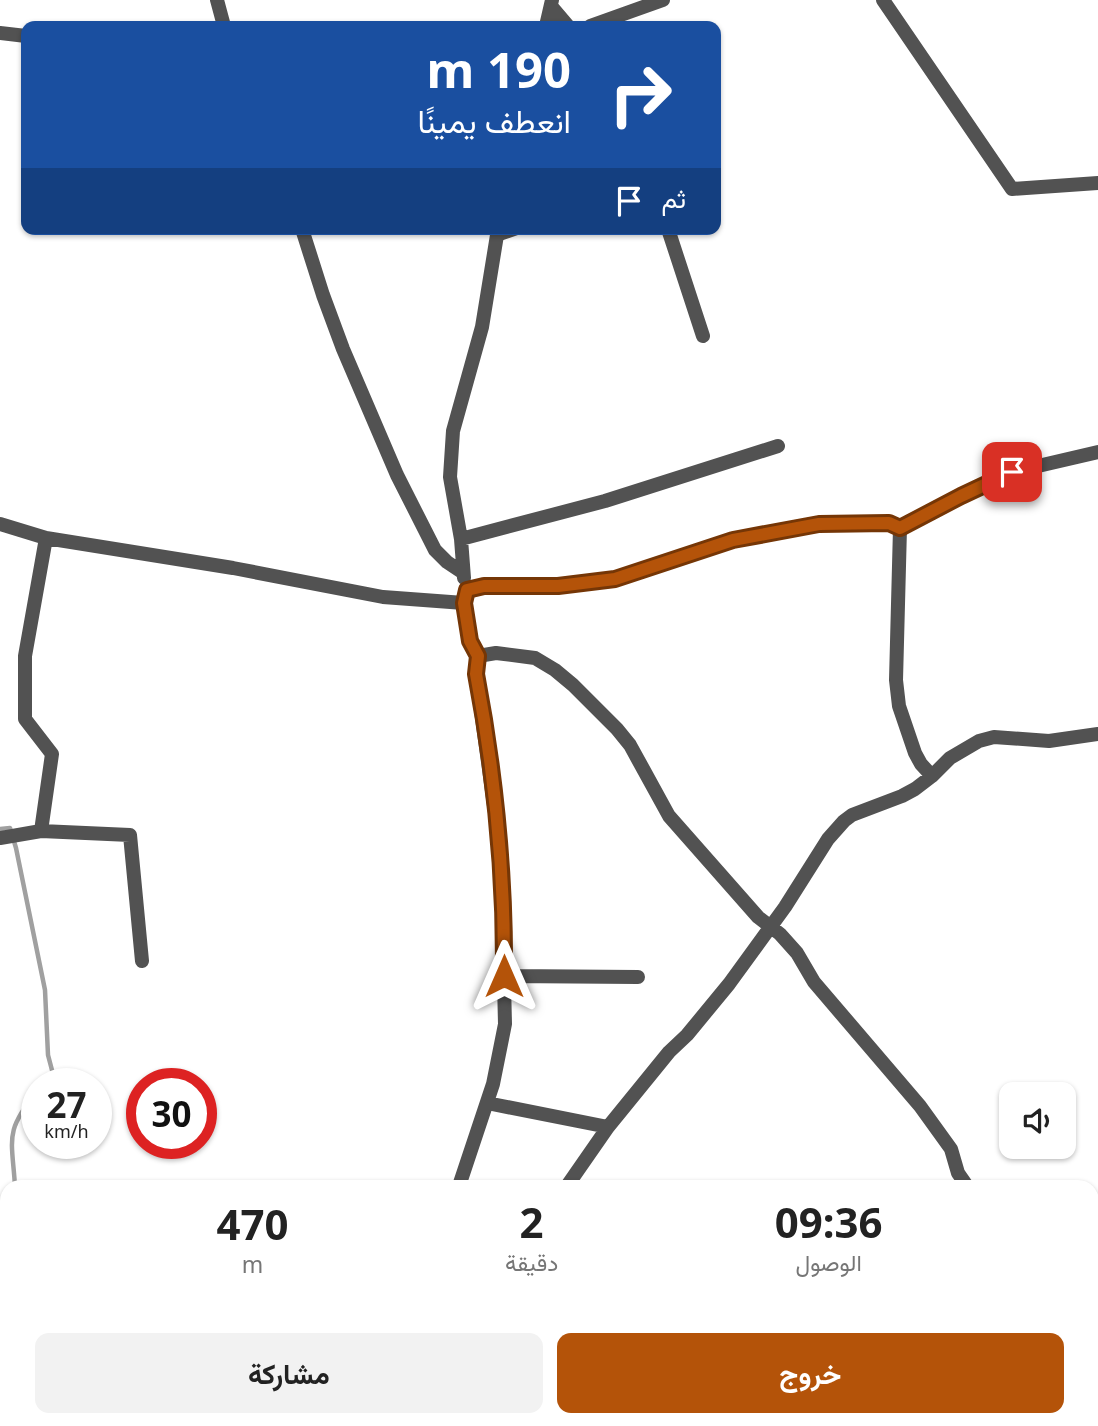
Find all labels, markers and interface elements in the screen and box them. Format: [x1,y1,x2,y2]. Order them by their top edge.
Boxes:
text: 190 m [426,36,571,102]
icon: right [595,49,686,140]
text: انعطف يمينًا [417,99,571,142]
text: ثم [662,180,686,216]
icon: arrive [610,182,648,220]
pin [982,442,1042,502]
icon: arrive [993,453,1031,491]
position arrow [467,939,541,1013]
speed limit sign: 30 [126,1068,217,1159]
text: 27 [46,1081,87,1128]
map controls [999,1082,1076,1159]
button: sound [999,1082,1076,1159]
text: km/h [44,1119,89,1143]
text: 2 [520,1193,544,1250]
text: 09:36 [775,1193,883,1250]
text: 470 [216,1195,289,1252]
text: دقيقة [505,1246,558,1278]
text: الوصول [795,1246,862,1278]
text: m [242,1248,263,1280]
button: مشاركة [35,1333,543,1413]
button: خروج [557,1333,1064,1413]

